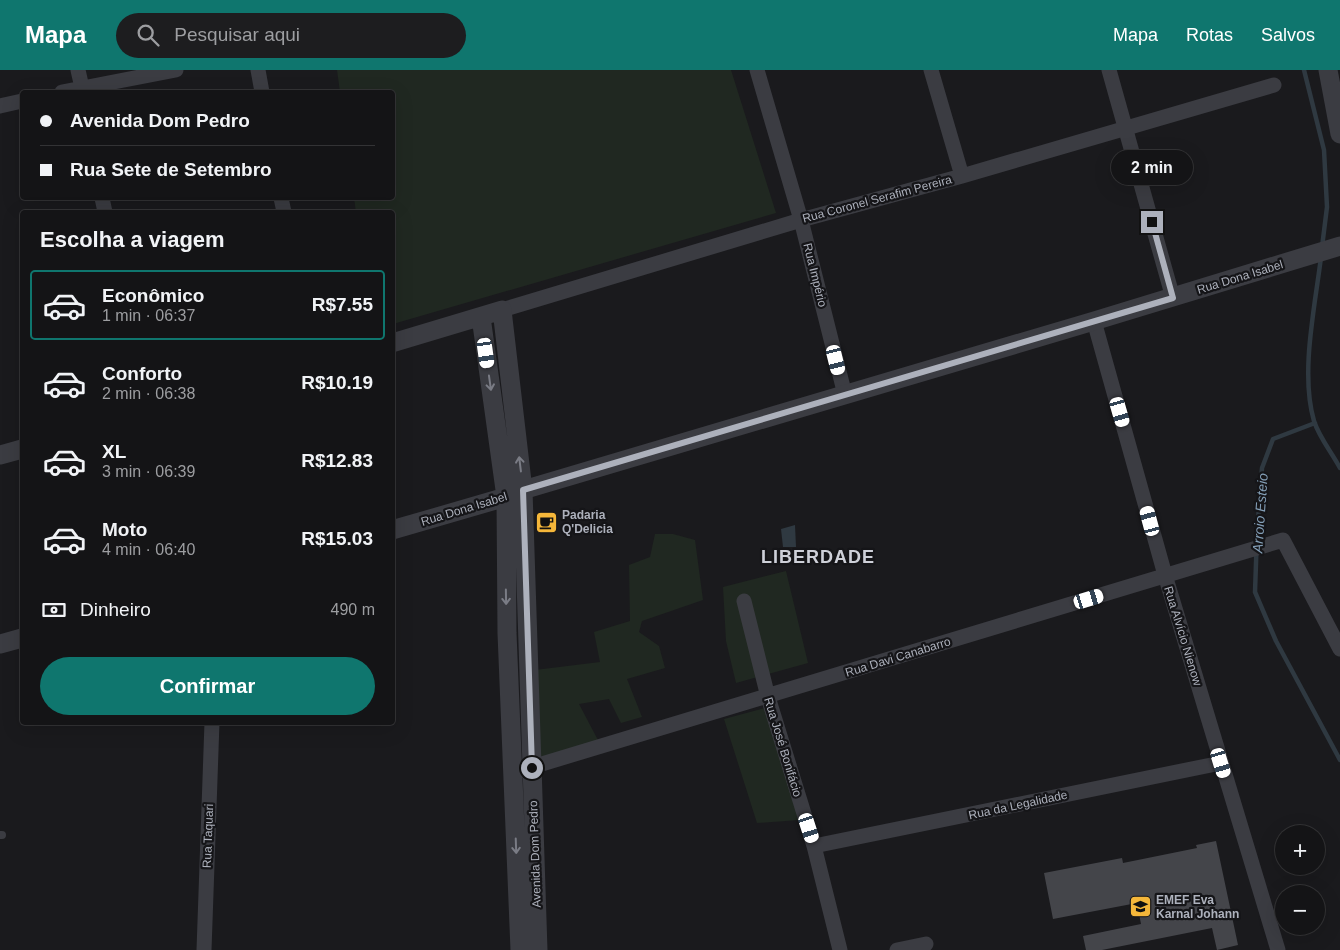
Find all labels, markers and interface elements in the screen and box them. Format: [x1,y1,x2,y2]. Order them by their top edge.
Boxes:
search box [116,13,466,58]
text: Mapa [25,21,86,48]
icon: search [134,21,162,49]
text: Pesquisar aqui [174,24,300,45]
text: Mapa [1113,25,1158,45]
text: Rotas [1186,25,1233,45]
text: Salvos [1261,25,1315,45]
text: Avenida Dom Pedro [70,110,250,131]
callout: 2 min [1111,150,1193,184]
text: Rua Sete de Setembro [70,159,272,180]
text: 2 min [1131,159,1173,176]
street label: Rua Coronel Serafim Pereira [801,172,954,226]
route end [1141,211,1163,233]
text: Escolha a viagem [40,227,225,252]
street label: Rua Império [800,242,830,309]
street label: Rua Dona Isabel [1195,257,1285,297]
icon: car [42,283,87,328]
text: Econômico [102,285,204,306]
text: R$7.55 [312,294,373,315]
text: 1 min · 06:37 [102,307,195,324]
car [476,337,495,369]
car [825,344,846,376]
icon: car [42,361,87,406]
text: Conforto [102,363,182,384]
text: R$10.19 [301,372,373,393]
one-way arrow [485,374,495,390]
text: 2 min · 06:38 [102,385,195,402]
car [1108,396,1131,428]
icon: car [42,439,87,484]
text: XL [102,441,126,462]
text: R$12.83 [301,450,373,471]
one-way arrow [515,456,525,472]
text: 3 min · 06:39 [102,463,195,480]
water label: Arroio Esteio [1249,472,1271,555]
street label: Rua Dona Isabel [419,489,509,529]
car [1138,505,1161,537]
place label: Padaria Q'Delicia [562,508,613,536]
cafe icon: Padaria Q'Delicia [534,510,558,534]
icon: car [42,517,87,562]
text: Moto [102,519,147,540]
text: R$15.03 [301,528,373,549]
text: 4 min · 06:40 [102,541,195,558]
district label: LIBERDADE [761,547,875,567]
street label: Rua Alvício Nienow [1161,585,1205,688]
car [1072,587,1105,611]
one-way arrow [502,588,511,604]
icon: cash [40,596,68,624]
text: Dinheiro [80,599,151,620]
text: 490 m [331,601,375,618]
street label: Rua Davi Canabarro [844,634,953,680]
button: Confirmar [40,657,375,715]
street label: Rua José Bonifácio [761,696,805,799]
car [1209,746,1232,780]
route start [521,757,543,779]
street label: Rua da Legalidade [967,788,1069,822]
street label: Avenida Dom Pedro [526,800,544,908]
street label: Rua Taquari [200,804,216,868]
car [797,811,820,845]
map controls [1275,825,1325,935]
button: + [1275,825,1325,875]
one-way arrow [511,838,521,854]
button: − [1275,885,1325,935]
place label: EMEF Eva Karnal Johann [1156,893,1239,921]
school or university icon: EMEF Eva Karnal Johann [1128,895,1152,919]

